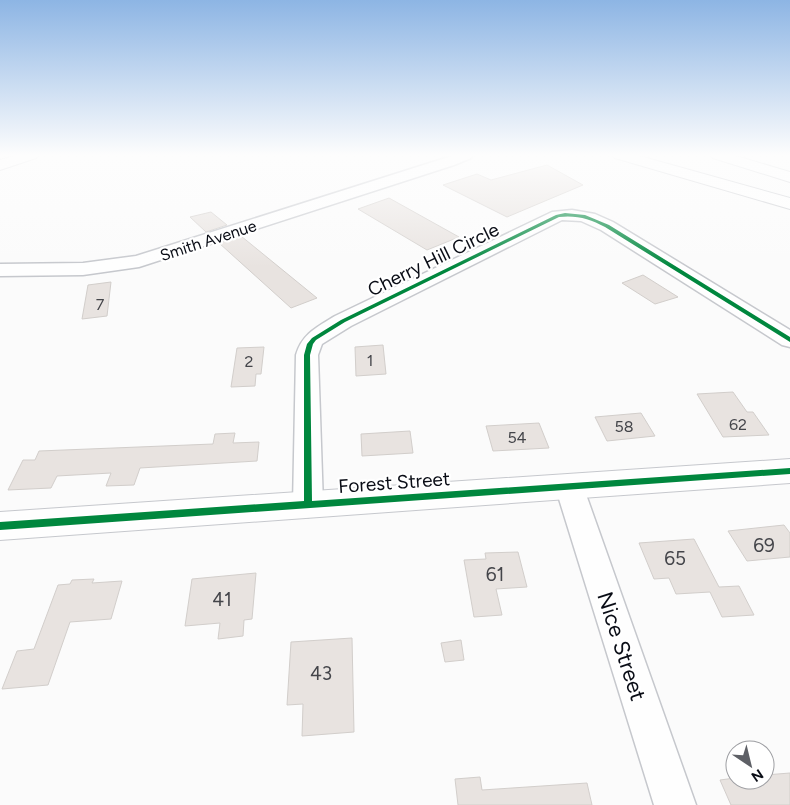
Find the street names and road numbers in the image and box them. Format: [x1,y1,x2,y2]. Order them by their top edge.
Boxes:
street label: Smith Avenue [158,216,259,265]
street label: Cherry Hill Circle [364,218,503,301]
street label: Forest Street [337,467,451,498]
street label: Nice Street [591,588,652,704]

